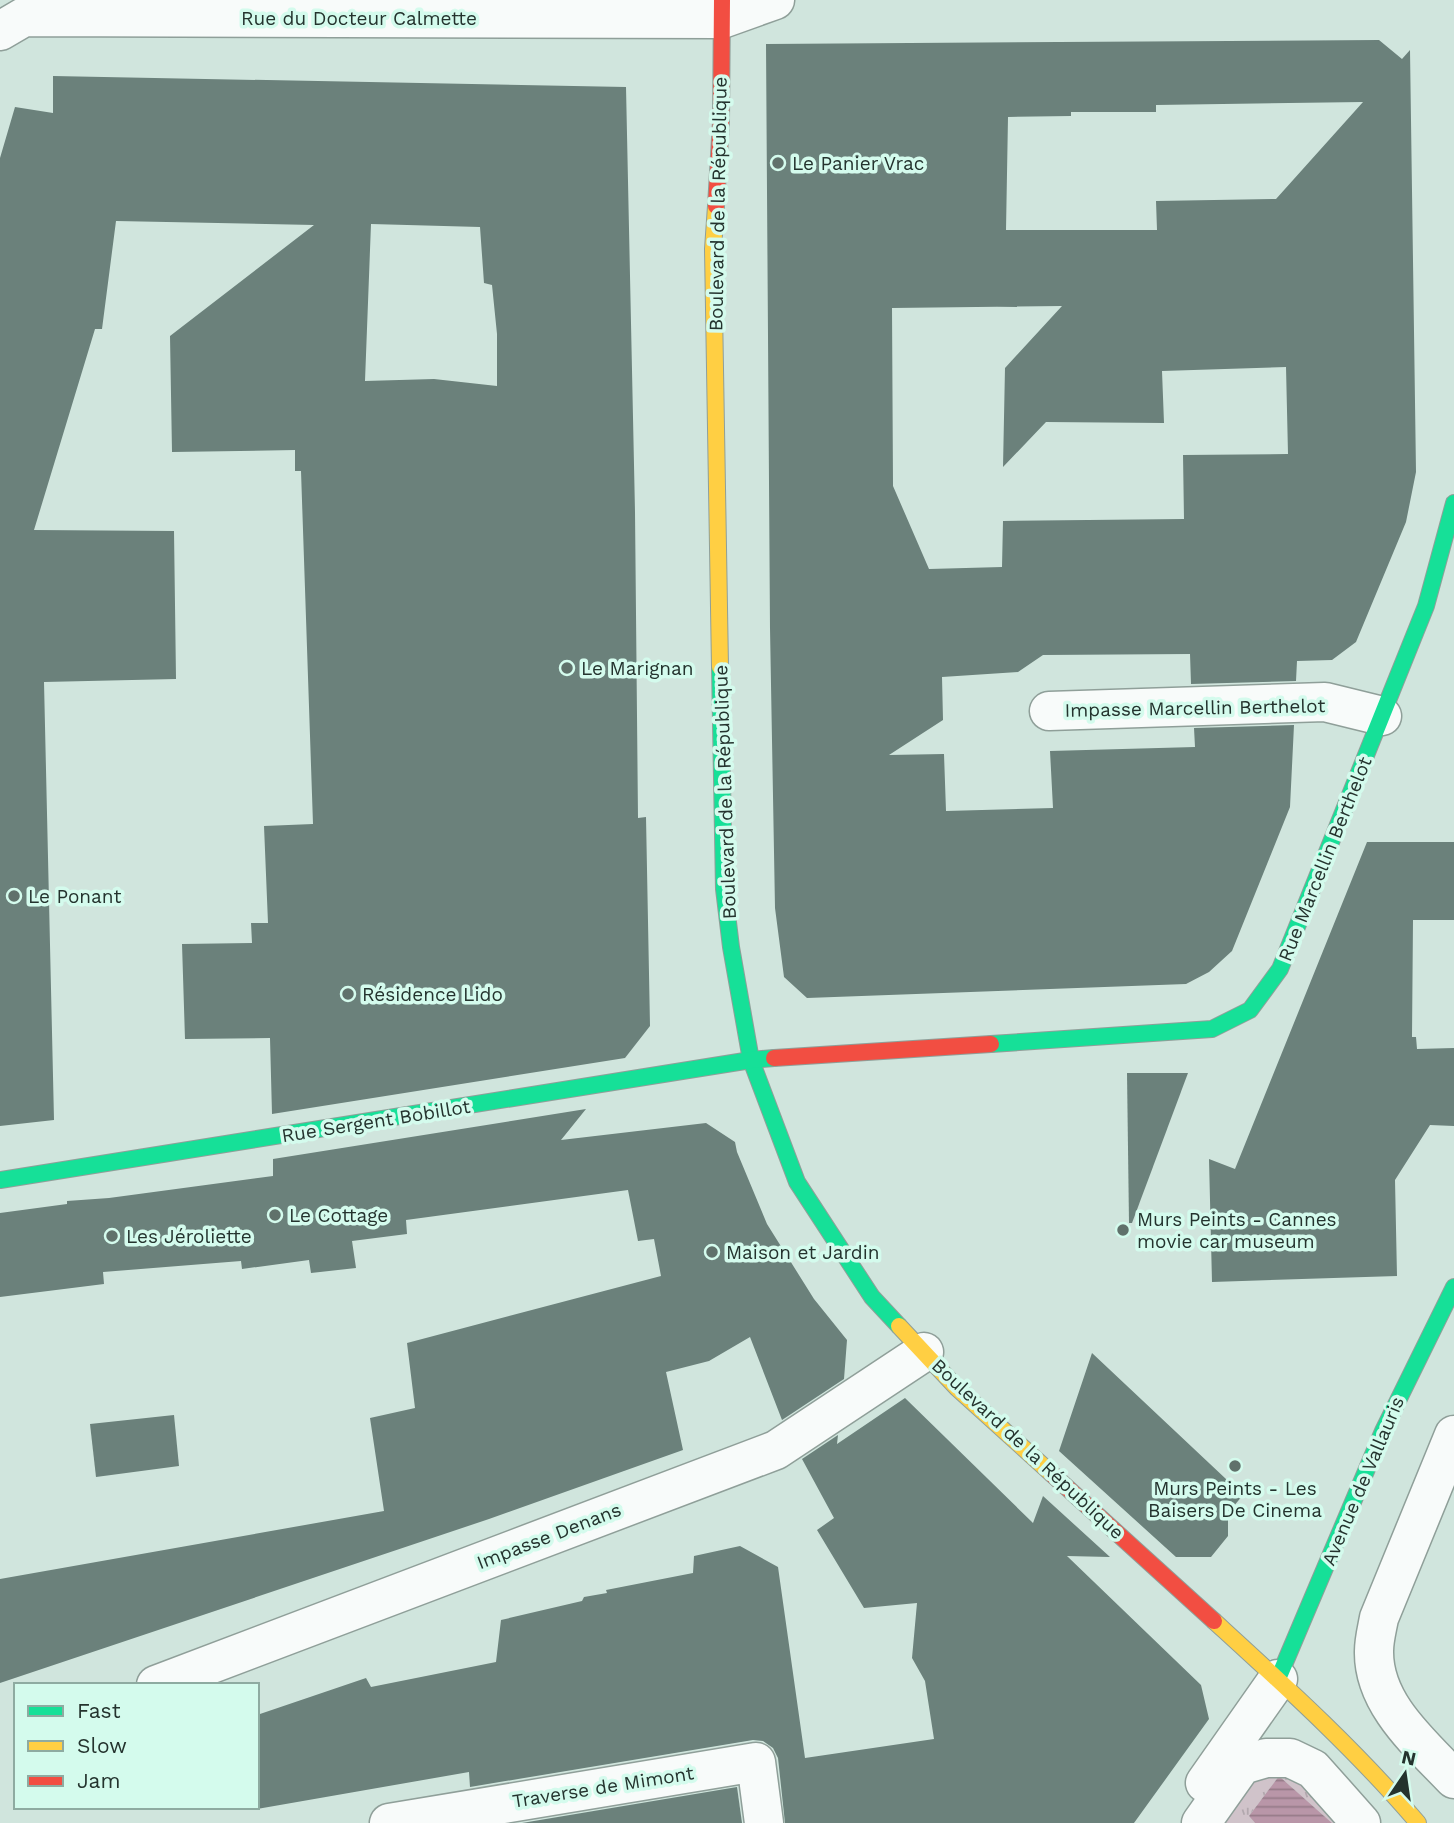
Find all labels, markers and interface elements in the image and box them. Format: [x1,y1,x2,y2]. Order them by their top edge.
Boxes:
street label: Rue du Docteur Calmette [241,7,477,30]
street label: Boulevard de la République [704,77,732,331]
place label: Le Panier Vrac [792,152,924,175]
marker: Le Panier Vrac [770,155,786,171]
place label: Le Marignan [581,657,694,680]
marker: Le Marignan [559,660,575,676]
street label: Boulevard de la République [709,664,741,920]
street label: Impasse Marcellin Berthelot [1064,694,1326,722]
street label: Rue Marcellin Berthelot [1273,753,1377,965]
place label: Le Ponant [28,885,121,908]
marker: Le Ponant [6,888,22,904]
place label: Résidence Lido [362,983,503,1006]
marker: Résidence Lido [340,986,356,1002]
street label: Rue Sergent Bobillot [280,1095,472,1147]
place label: Le Cottage [289,1204,388,1227]
marker: Le Cottage [267,1207,283,1223]
place label: Murs Peints - Cannes movie car museum [1137,1208,1337,1253]
marker: Murs Peints - Cannes movie car museum [1115,1222,1131,1238]
place label: Les Jéroliette [126,1225,252,1248]
marker: Les Jéroliette [104,1228,120,1244]
place label: Maison et Jardin [726,1241,880,1264]
marker: Maison et Jardin [704,1244,720,1260]
street label: Boulevard de la République [927,1354,1129,1544]
street label: Avenue de Vallauris [1317,1393,1409,1569]
marker: Murs Peints - Les Baisers De Cinema [1227,1458,1243,1474]
place label: Murs Peints - Les Baisers De Cinema [1148,1477,1322,1522]
street label: Impasse Denans [474,1498,624,1574]
legend [14,1683,259,1809]
text: Fast [77,1698,121,1723]
text: Slow [77,1733,127,1758]
north arrow [1370,1739,1440,1809]
text: N [1399,1745,1418,1771]
street label: Traverse de Mimont [511,1761,695,1813]
text: Jam [77,1768,120,1793]

